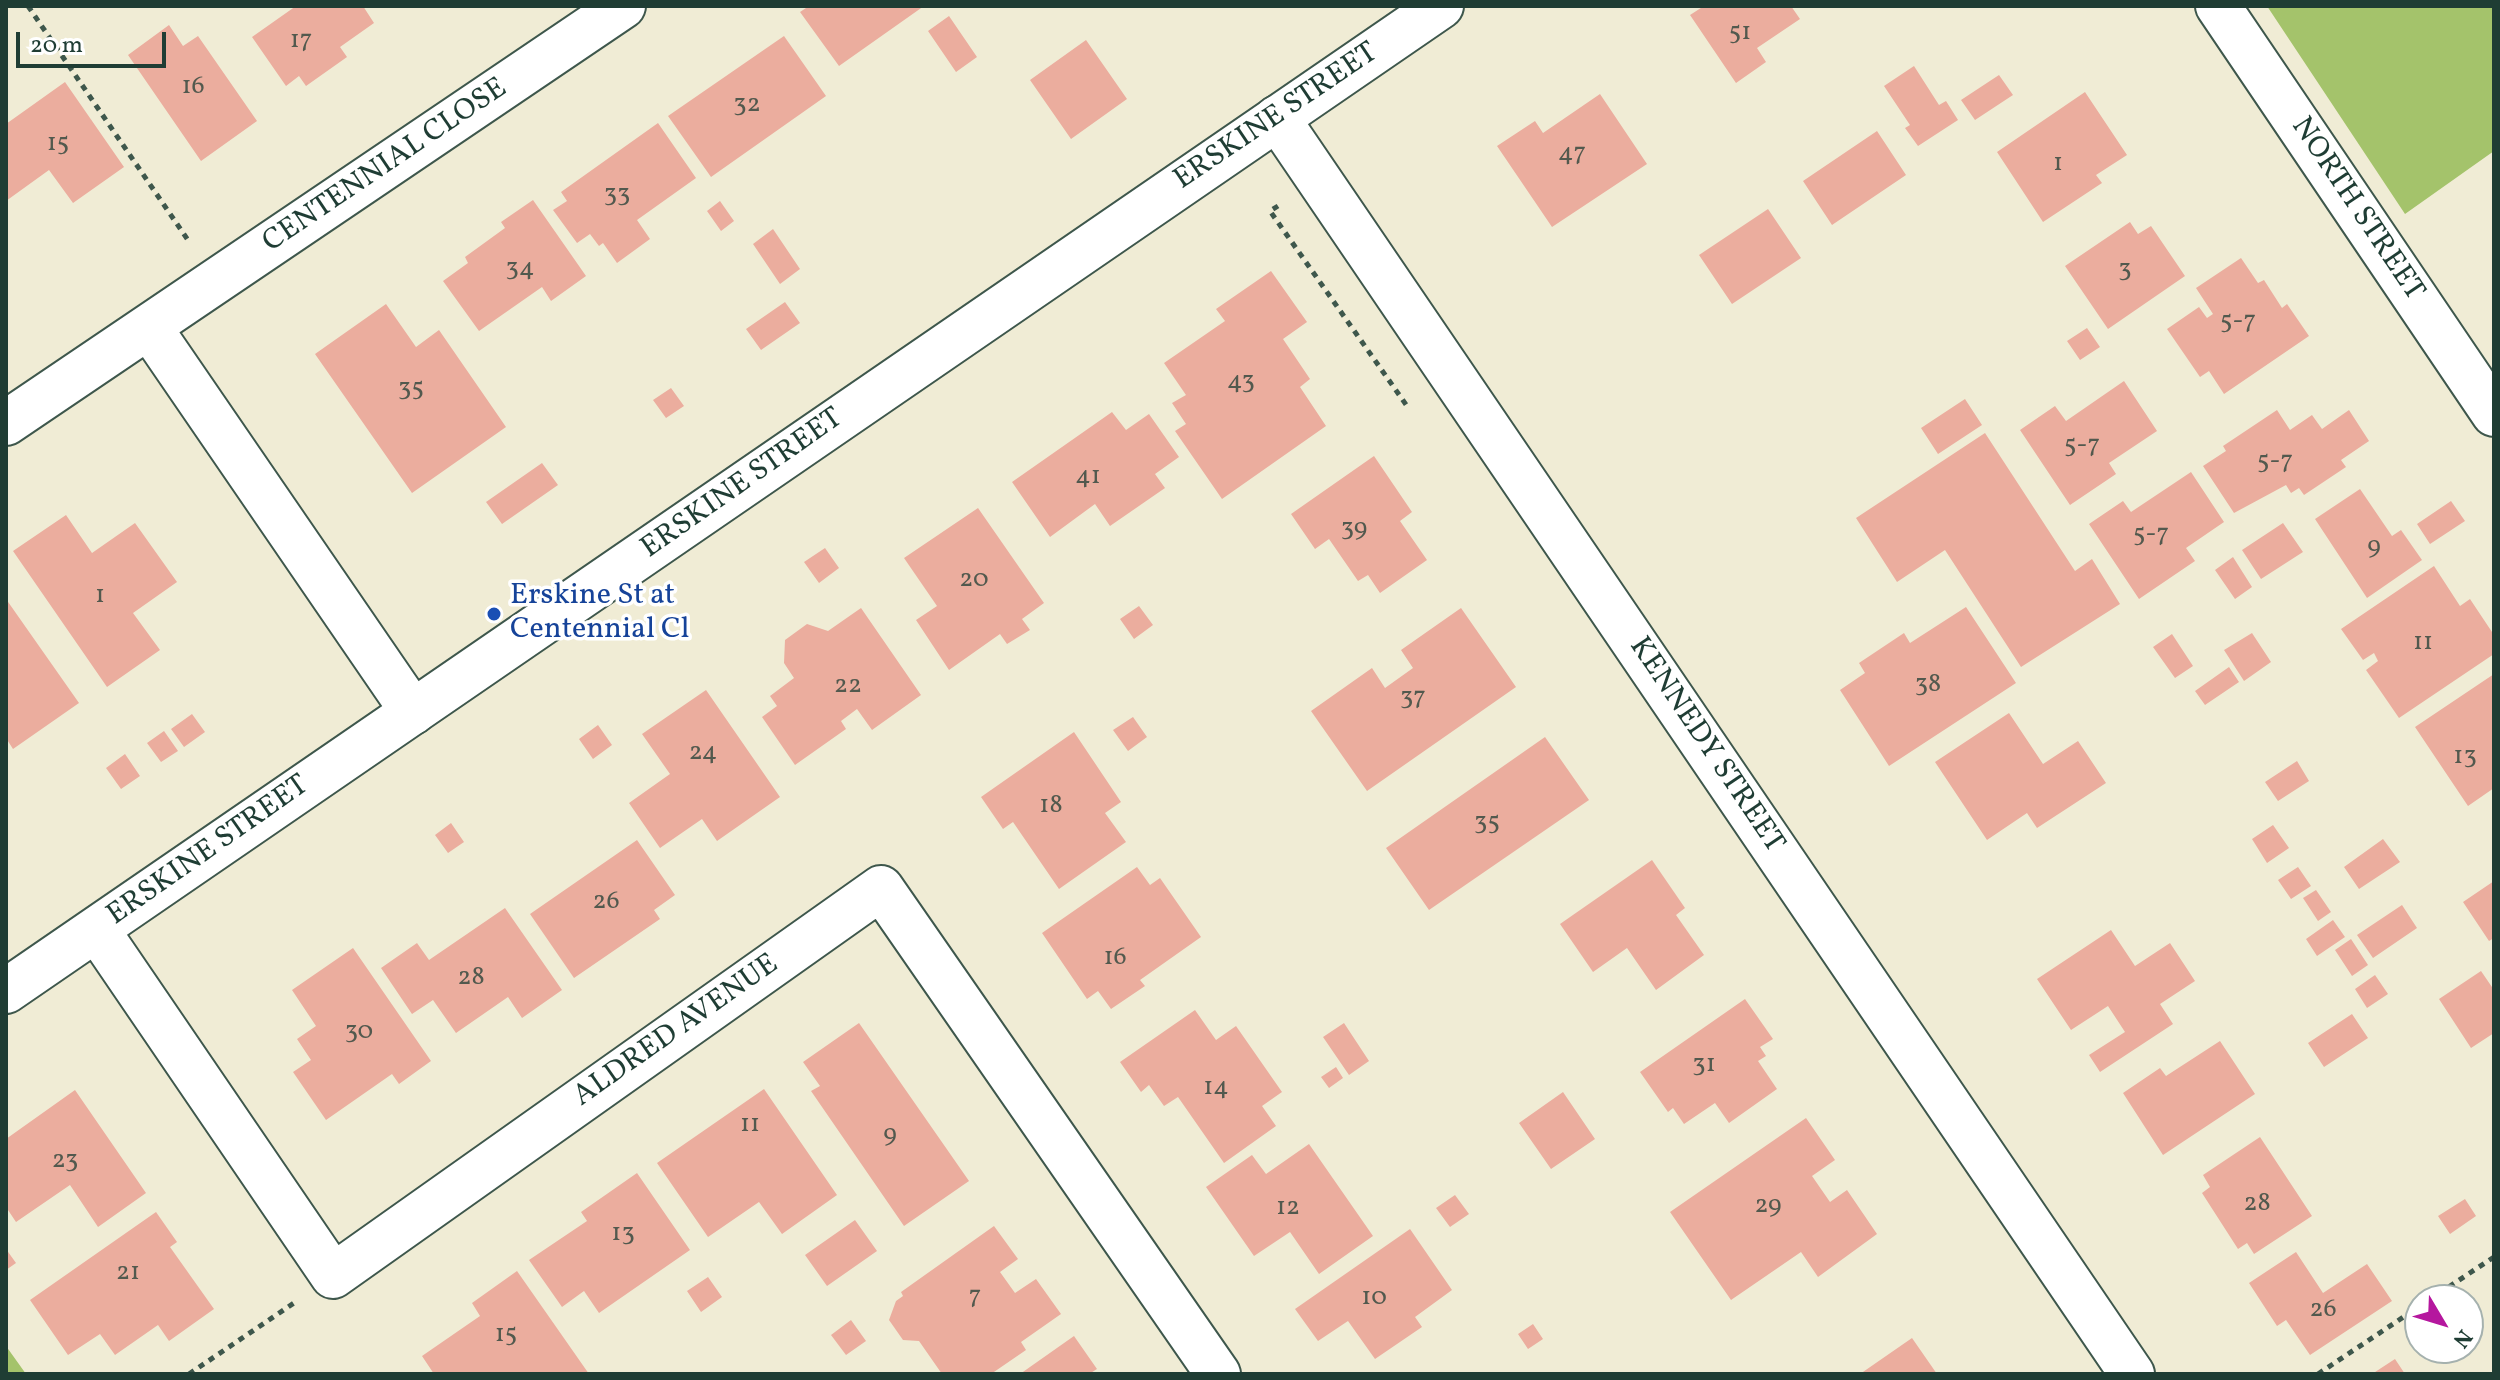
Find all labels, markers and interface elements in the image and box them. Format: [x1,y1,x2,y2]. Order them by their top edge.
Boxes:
scale bar [20,16,170,66]
house number: 51 [1729,18,1751,50]
house number: 17 [290,26,312,58]
text: 20 m [30,29,83,63]
street label: ERSKINE STREET [1168,37,1386,199]
house number: 16 [181,72,205,104]
street label: CENTENNIAL CLOSE [257,72,515,262]
house number: 32 [733,90,761,122]
street label: NORTH STREET [2281,111,2431,309]
house number: 15 [47,129,69,161]
house number: 47 [1558,139,1586,171]
house number: 1 [2053,149,2063,181]
house number: 33 [604,180,630,212]
house number: 34 [506,254,534,286]
house number: 3 [2118,255,2132,287]
house number: 5-7 [2220,307,2256,339]
house number: 43 [1227,367,1255,399]
house number: 35 [398,374,424,406]
street label: ERSKINE STREET [635,402,851,568]
house number: 5-7 [2064,431,2100,463]
house number: 5-7 [2257,447,2293,479]
house number: 41 [1075,462,1101,494]
house number: 39 [1341,514,1367,546]
house number: 5-7 [2133,520,2169,552]
house number: 9 [2367,532,2381,564]
house number: 20 [959,565,989,597]
place label: Erskine St at Centennial Cl [510,579,689,650]
house number: 1 [95,581,105,613]
marker: Erskine St at Centennial Cl [485,605,503,623]
house number: 11 [2413,628,2433,660]
street label: KENNEDY STREET [1619,631,1791,861]
house number: 38 [1915,670,1941,702]
house number: 22 [834,671,862,703]
house number: 37 [1400,683,1426,715]
house number: 24 [689,738,717,770]
house number: 13 [2453,742,2477,774]
street label: ERSKINE STREET [101,769,317,935]
house number: 18 [1039,791,1063,823]
house number: 35 [1474,808,1500,840]
house number: 26 [592,887,620,919]
house number: 16 [1103,943,1127,975]
street label: ALDRED AVENUE [568,948,786,1116]
house number: 28 [457,963,485,995]
house number: 30 [345,1017,373,1049]
house number: 31 [1692,1050,1716,1082]
house number: 14 [1203,1073,1229,1105]
house number: 11 [740,1110,760,1142]
house number: 9 [883,1120,897,1152]
house number: 23 [52,1146,78,1178]
house number: 28 [2243,1189,2271,1221]
house number: 29 [1754,1191,1782,1223]
house number: 12 [1276,1193,1300,1225]
house number: 13 [611,1219,635,1251]
house number: 21 [116,1258,140,1290]
house number: 7 [969,1282,981,1314]
house number: 10 [1361,1283,1387,1315]
north arrow [2404,1284,2484,1364]
house number: 26 [2309,1295,2337,1327]
house number: 15 [495,1320,517,1352]
text: N [2445,1322,2479,1354]

